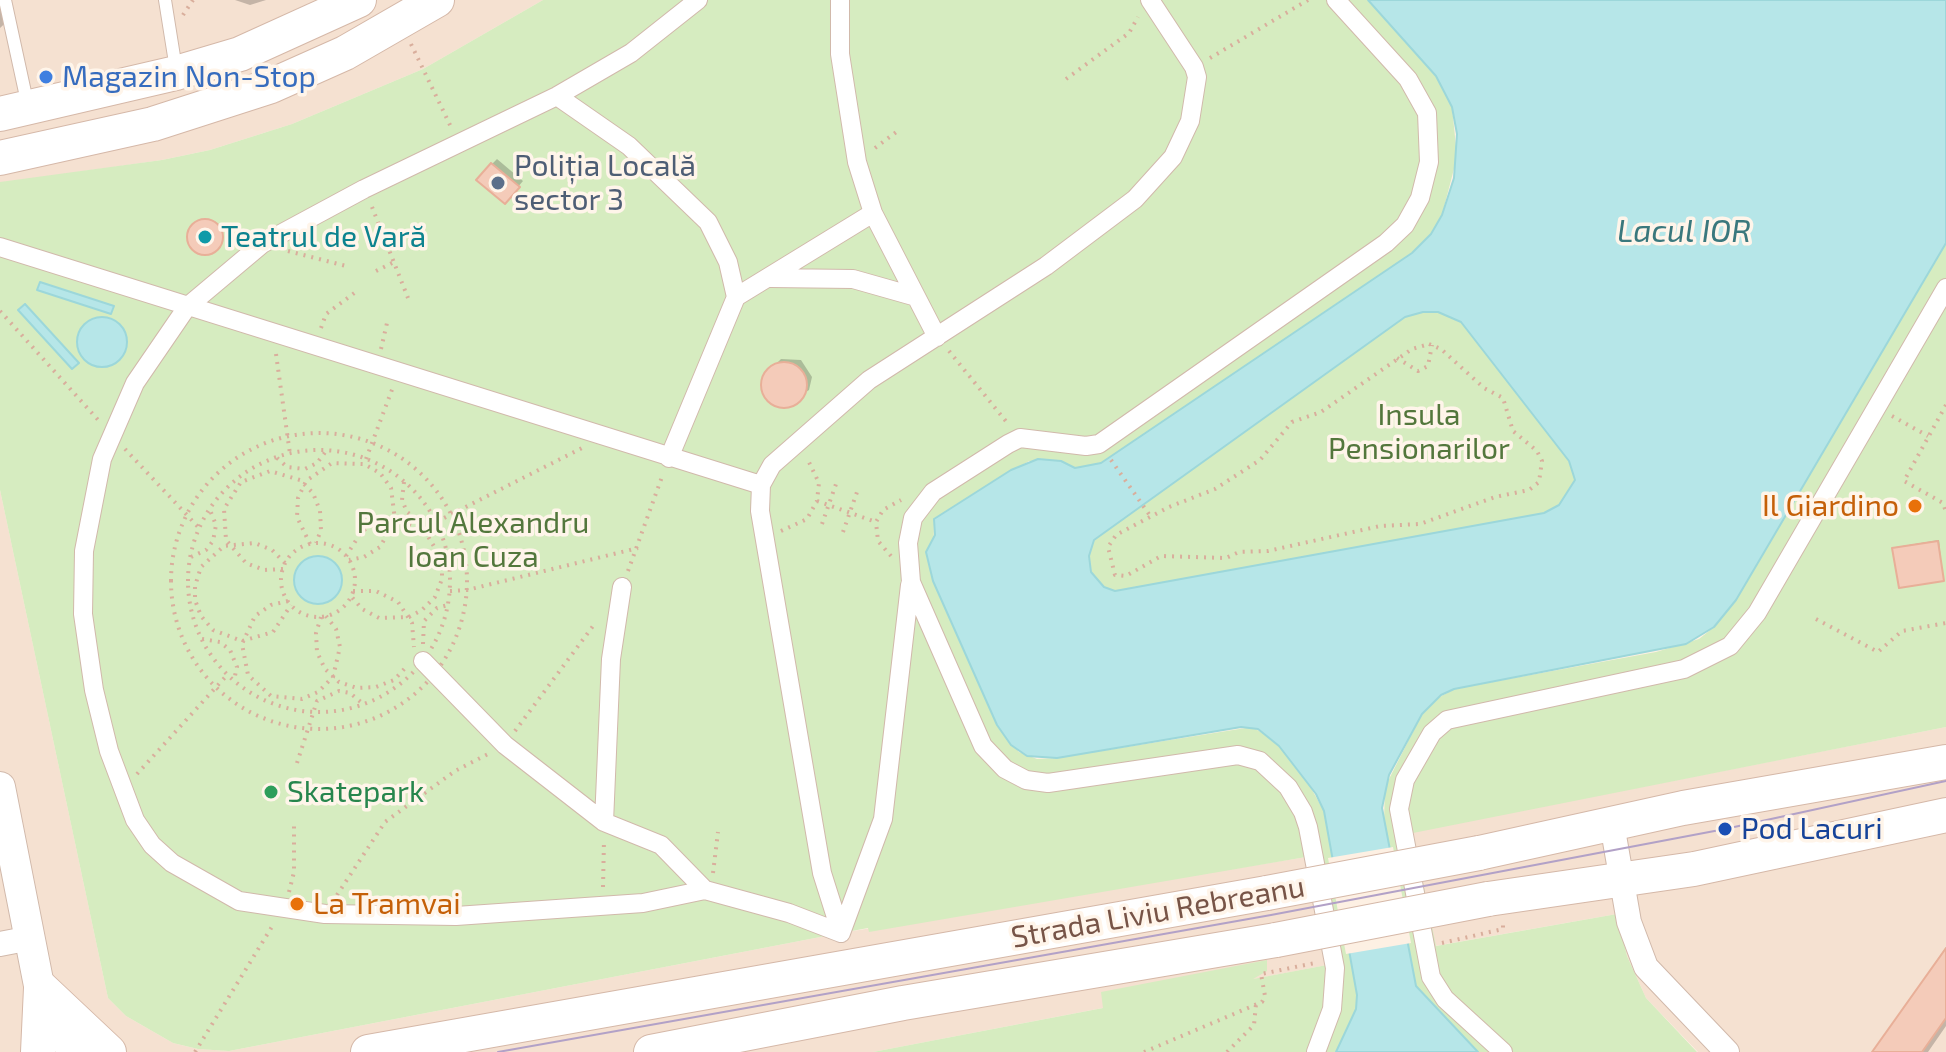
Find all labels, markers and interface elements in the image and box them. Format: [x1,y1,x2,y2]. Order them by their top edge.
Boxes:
place label: Magazin Non-Stop [62,59,316,95]
marker: Magazin Non-Stop [37,68,55,86]
place label: Poliția Locală sector 3 [514,148,696,218]
marker: Poliția Locală sector 3 [489,174,507,192]
water label: Lacul IOR [1617,212,1751,250]
place label: Teatrul de Vară [221,219,426,255]
marker: Teatrul de Vară [196,228,214,246]
park label: Insula Pensionarilor [1328,397,1510,468]
place label: Il Giardino [1762,488,1899,524]
marker: Il Giardino [1906,497,1924,515]
park label: Parcul Alexandru Ioan Cuza [357,505,589,576]
place label: Skatepark [287,774,424,810]
marker: Skatepark [262,783,280,801]
place label: Pod Lacuri [1741,811,1883,847]
marker: Pod Lacuri [1716,820,1734,838]
street label: Strada Liviu Rebreanu [1008,868,1308,956]
place label: La Tramvai [313,886,461,922]
marker: La Tramvai [288,895,306,913]

